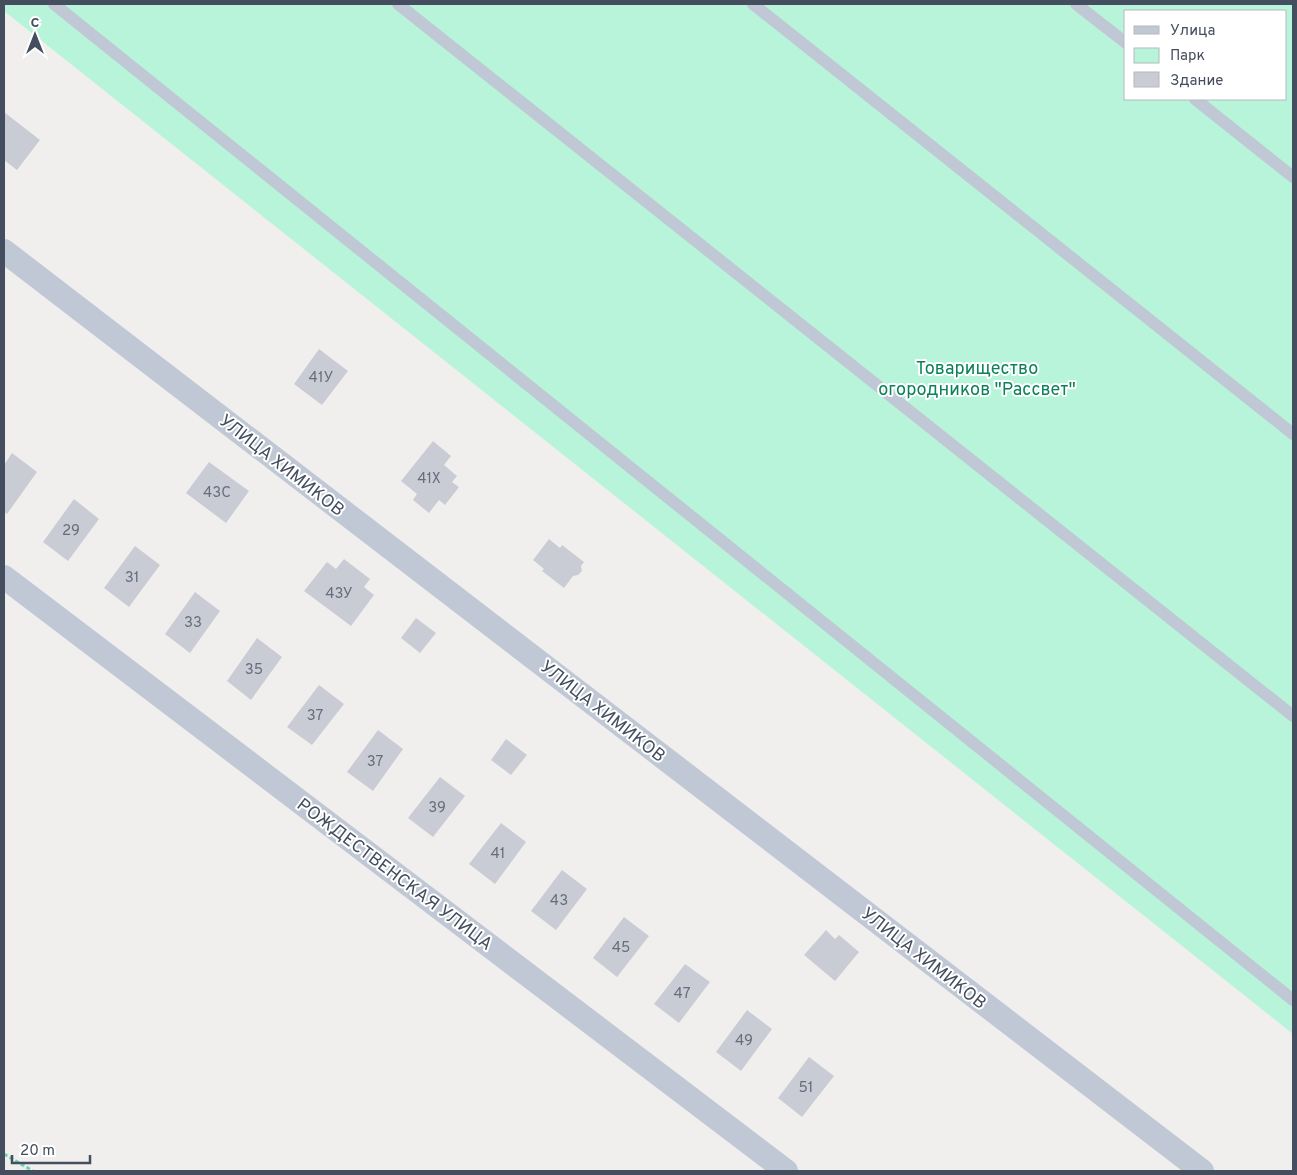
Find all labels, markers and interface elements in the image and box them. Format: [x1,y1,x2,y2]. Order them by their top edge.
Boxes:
north arrow [10,10,60,60]
legend [1124,10,1287,100]
text: С [31,15,40,32]
text: Улица [1170,22,1215,41]
text: Парк [1170,47,1205,66]
text: Здание [1170,72,1223,91]
park label: Товарищество огородников "Рассвет" [878,358,1076,402]
house number: 41У [309,369,334,388]
street label: УЛИЦА ХИМИКОВ [214,410,348,522]
house number: 41Х [417,470,441,489]
house number: 43С [203,484,231,503]
house number: 29 [62,522,80,541]
house number: 31 [125,569,139,588]
house number: 43У [325,585,353,604]
house number: 33 [184,614,202,633]
street label: УЛИЦА ХИМИКОВ [535,656,669,768]
house number: 35 [245,661,263,680]
house number: 37 [307,707,324,726]
house number: 37 [367,753,384,772]
street label: РОЖДЕСТВЕНСКАЯ УЛИЦА [292,794,497,956]
house number: 39 [428,799,446,818]
house number: 41 [491,845,505,864]
house number: 43 [550,892,568,911]
street label: УЛИЦА ХИМИКОВ [856,903,990,1015]
house number: 45 [612,939,630,958]
house number: 47 [674,985,691,1004]
house number: 49 [735,1032,753,1051]
house number: 51 [799,1079,813,1098]
scale bar [12,1132,90,1164]
text: 20 m [20,1142,55,1161]

